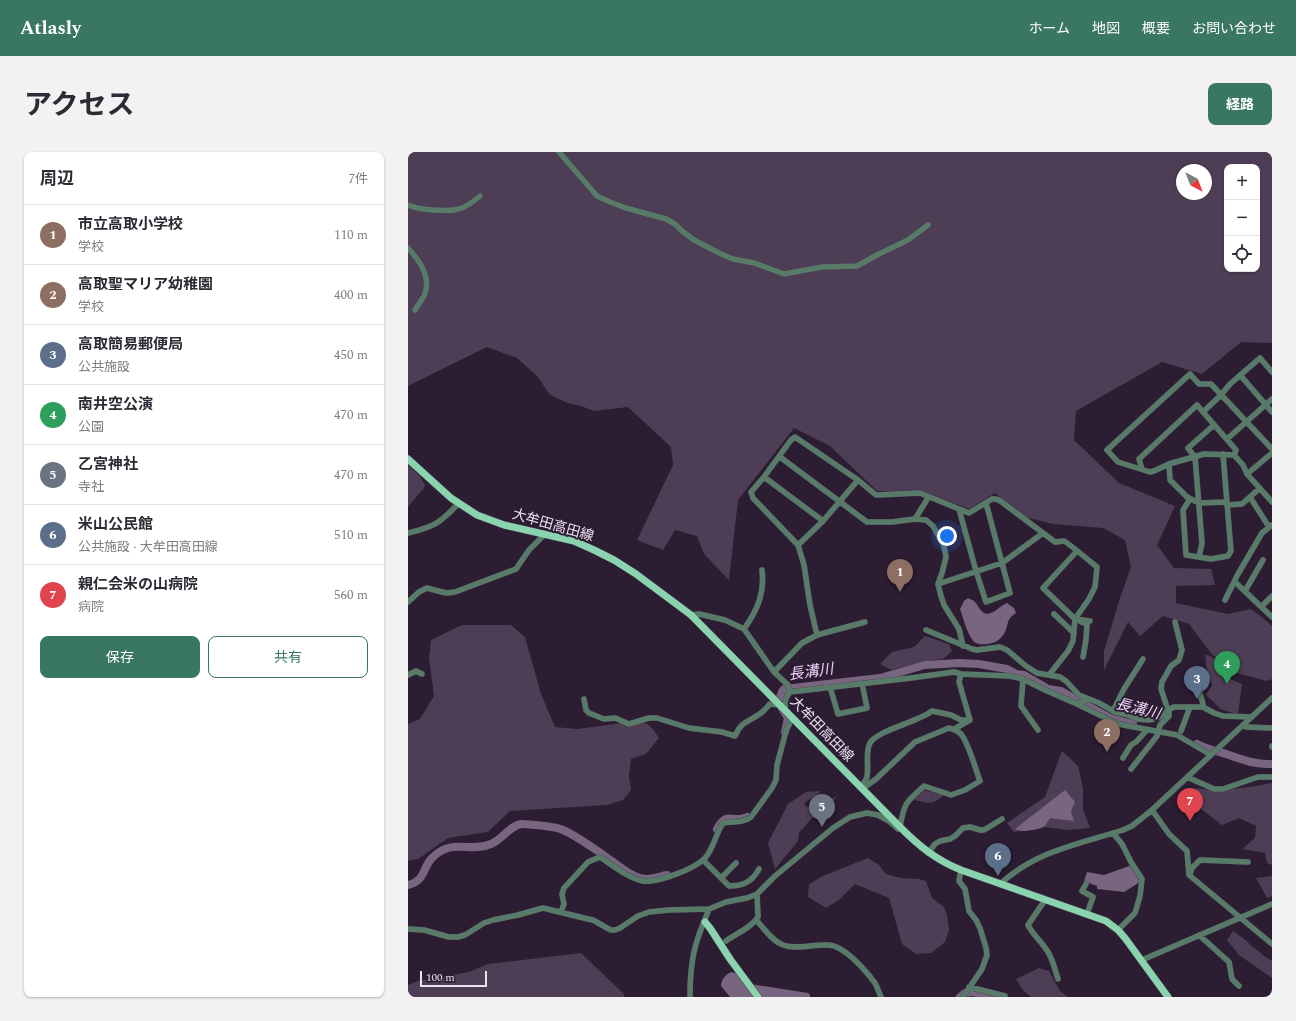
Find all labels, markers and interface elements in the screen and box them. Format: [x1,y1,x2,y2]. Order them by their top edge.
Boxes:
text: Atlasly [20,14,81,43]
text: ホーム [1028,18,1070,39]
text: 地図 [1092,18,1120,39]
text: 概要 [1142,18,1170,39]
text: お問い合わせ [1192,18,1276,39]
button: 経路 [1208,83,1272,125]
text: アクセス [24,84,135,127]
north arrow [1176,164,1212,200]
map controls [1224,164,1260,272]
button: + [1224,164,1260,200]
text: 周辺 [40,166,74,192]
text: 7件 [348,169,368,189]
button: − [1224,200,1260,236]
text: 市立高取小学校 [78,213,183,236]
text: 1 [49,225,57,245]
text: 110 m [334,225,368,245]
button: locate [1224,236,1260,272]
text: 学校 [78,237,104,257]
text: 高取聖マリア幼稚園 [78,273,213,296]
text: 2 [49,285,57,305]
text: 400 m [334,285,368,305]
text: 学校 [78,297,104,317]
text: 高取簡易郵便局 [78,333,183,356]
text: 3 [49,345,57,365]
text: 450 m [334,345,368,365]
text: 公共施設 [78,357,130,377]
text: 南井空公演 [78,393,153,416]
text: 4 [49,405,57,425]
text: 470 m [334,405,368,425]
text: 公園 [78,417,104,437]
text: 乙宮神社 [78,453,138,476]
text: 5 [49,465,57,485]
text: 470 m [334,465,368,485]
text: 寺社 [78,477,104,497]
street label: 大牟田高田線 [510,503,596,547]
text: 米山公民館 [78,513,153,536]
text: 6 [49,525,57,545]
text: 510 m [334,525,368,545]
your location [937,526,957,546]
text: 公共施設 · 大牟田高田線 [78,537,218,557]
pin: 1 [887,559,913,592]
text: 親仁会米の山病院 [78,573,198,596]
text: 7 [49,585,57,605]
text: 560 m [334,585,368,605]
text: 病院 [78,597,104,617]
button: 保存 [40,636,200,678]
button: 共有 [208,636,368,678]
pin: 4 [1214,651,1240,684]
water label: 長溝川 [787,657,837,687]
pin: 3 [1184,666,1210,699]
street label: 大牟田高田線 [785,691,859,767]
water label: 長溝川 [1113,692,1165,726]
pin: 2 [1094,719,1120,752]
pin: 7 [1177,788,1203,821]
pin: 5 [809,794,835,827]
pin: 6 [985,843,1011,876]
scale bar [420,969,487,988]
text: 100 m [426,969,455,986]

